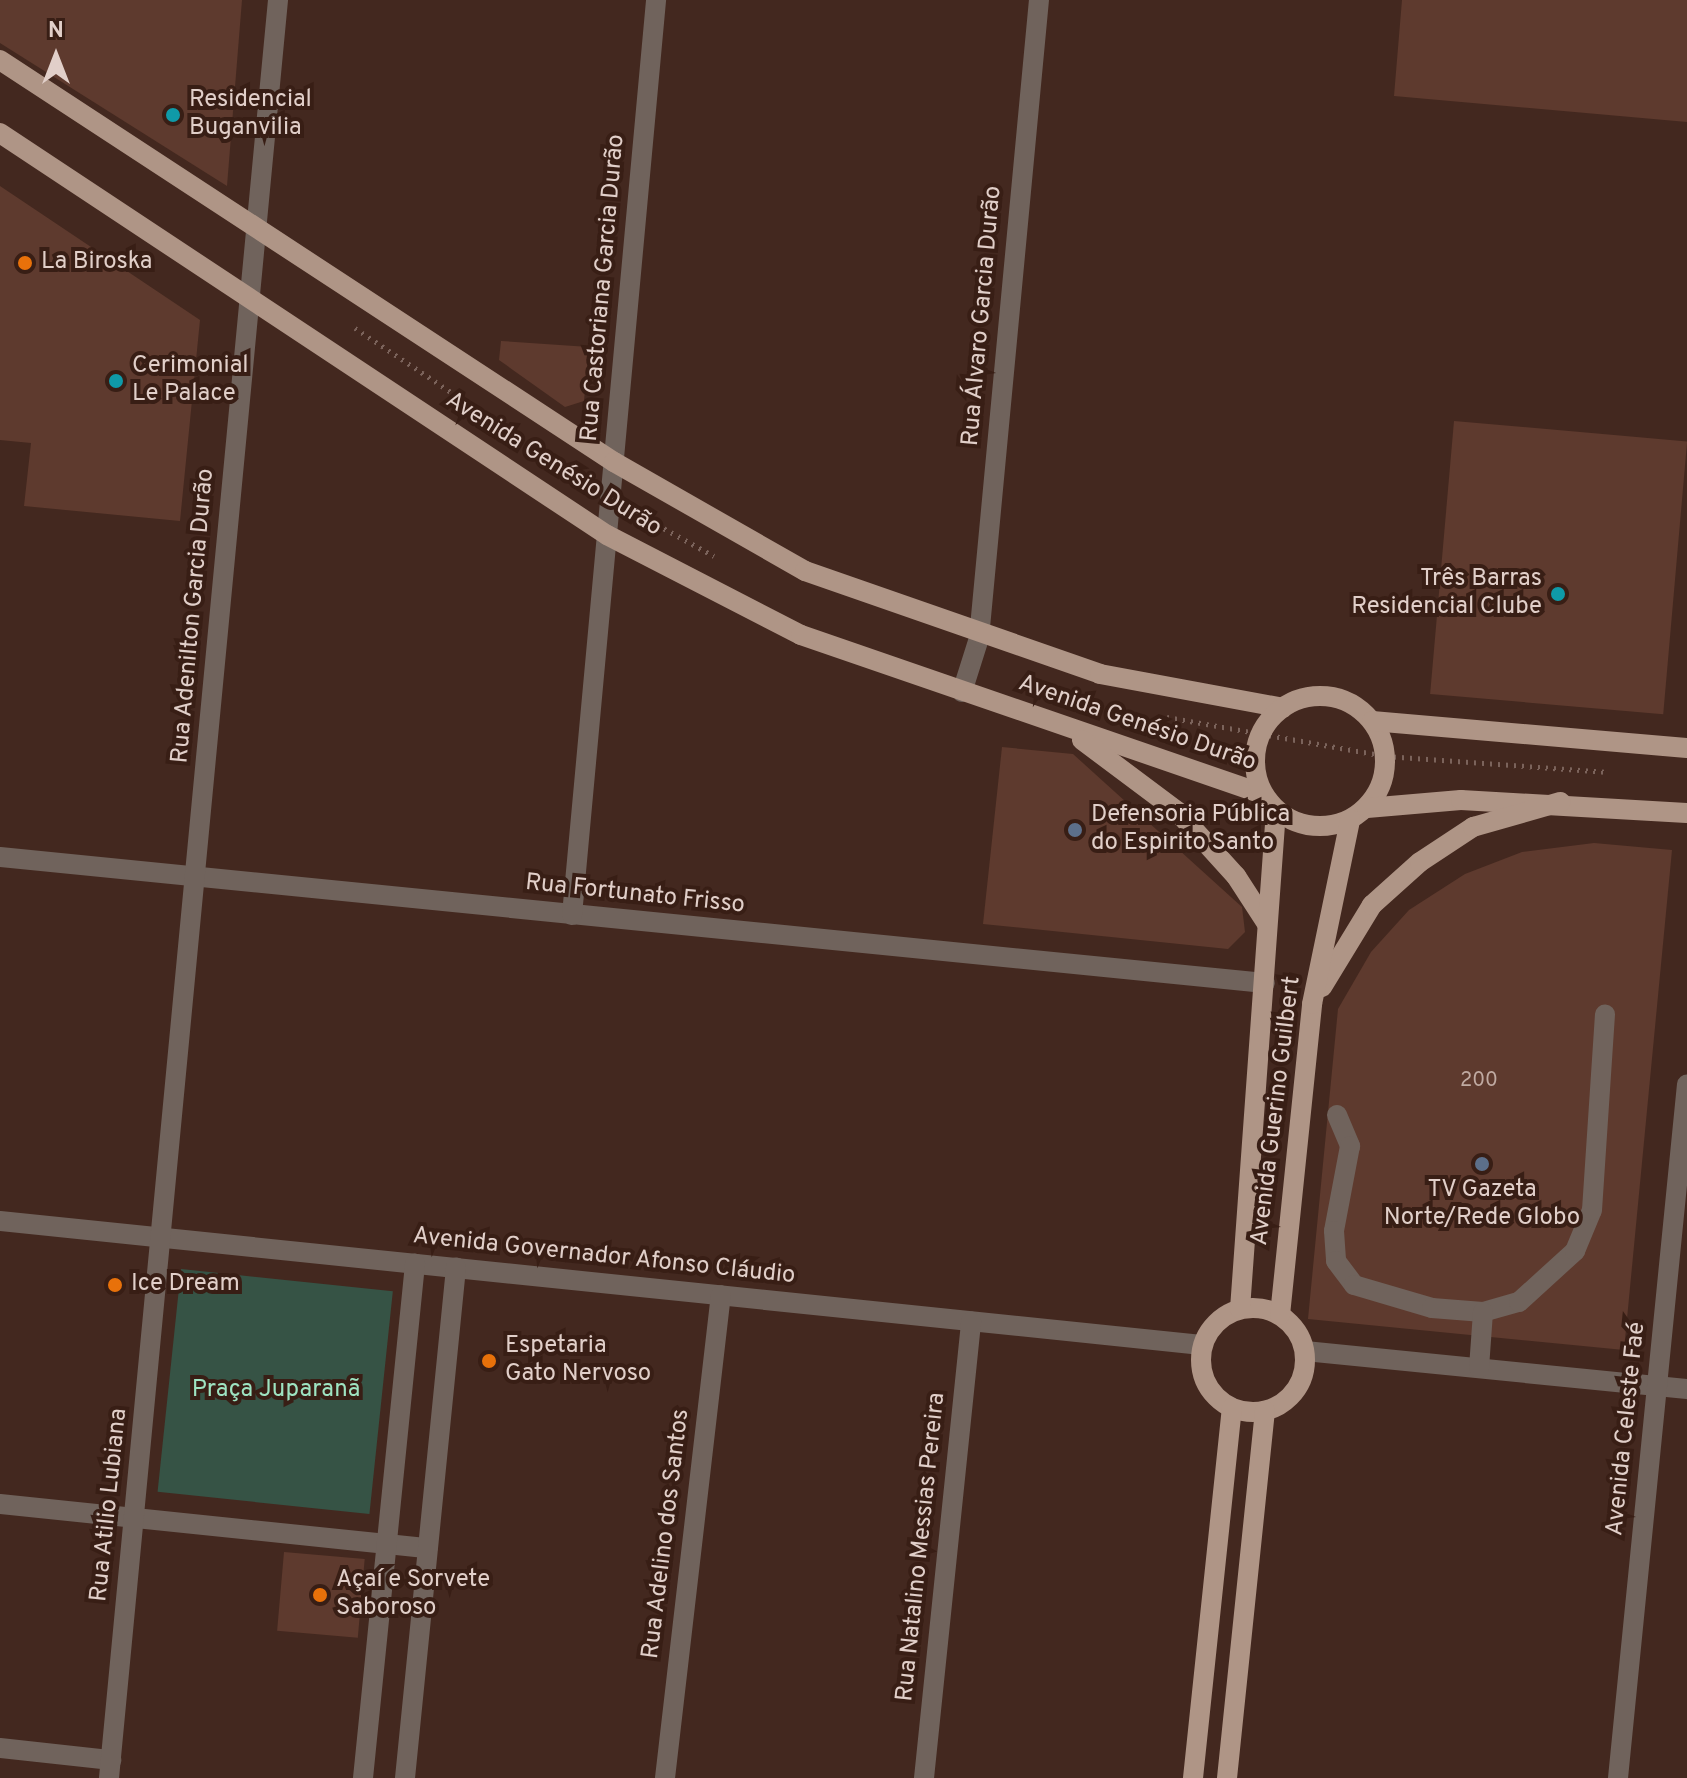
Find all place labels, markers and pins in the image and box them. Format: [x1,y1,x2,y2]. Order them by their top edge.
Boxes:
place label: Residencial Buganvilia [189,87,312,143]
marker: Residencial Buganvilia [164,106,182,124]
place label: La Biroska [41,249,152,277]
marker: La Biroska [16,254,34,272]
place label: Cerimonial Le Palace [132,353,249,409]
marker: Cerimonial Le Palace [107,372,125,390]
place label: Três Barras Residencial Clube [1351,566,1542,622]
marker: Três Barras Residencial Clube [1549,585,1567,603]
place label: Defensoria Pública do Espirito Santo [1091,802,1290,858]
marker: Defensoria Pública do Espirito Santo [1066,821,1084,839]
marker: TV Gazeta Norte/Rede Globo [1473,1155,1491,1173]
place label: TV Gazeta Norte/Rede Globo [1384,1177,1580,1233]
place label: Ice Dream [131,1271,240,1299]
marker: Ice Dream [106,1276,124,1294]
place label: Espetaria Gato Nervoso [505,1333,651,1389]
marker: Espetaria Gato Nervoso [480,1352,498,1370]
place label: Açaí e Sorvete Saboroso [336,1567,490,1623]
marker: Açaí e Sorvete Saboroso [311,1586,329,1604]

